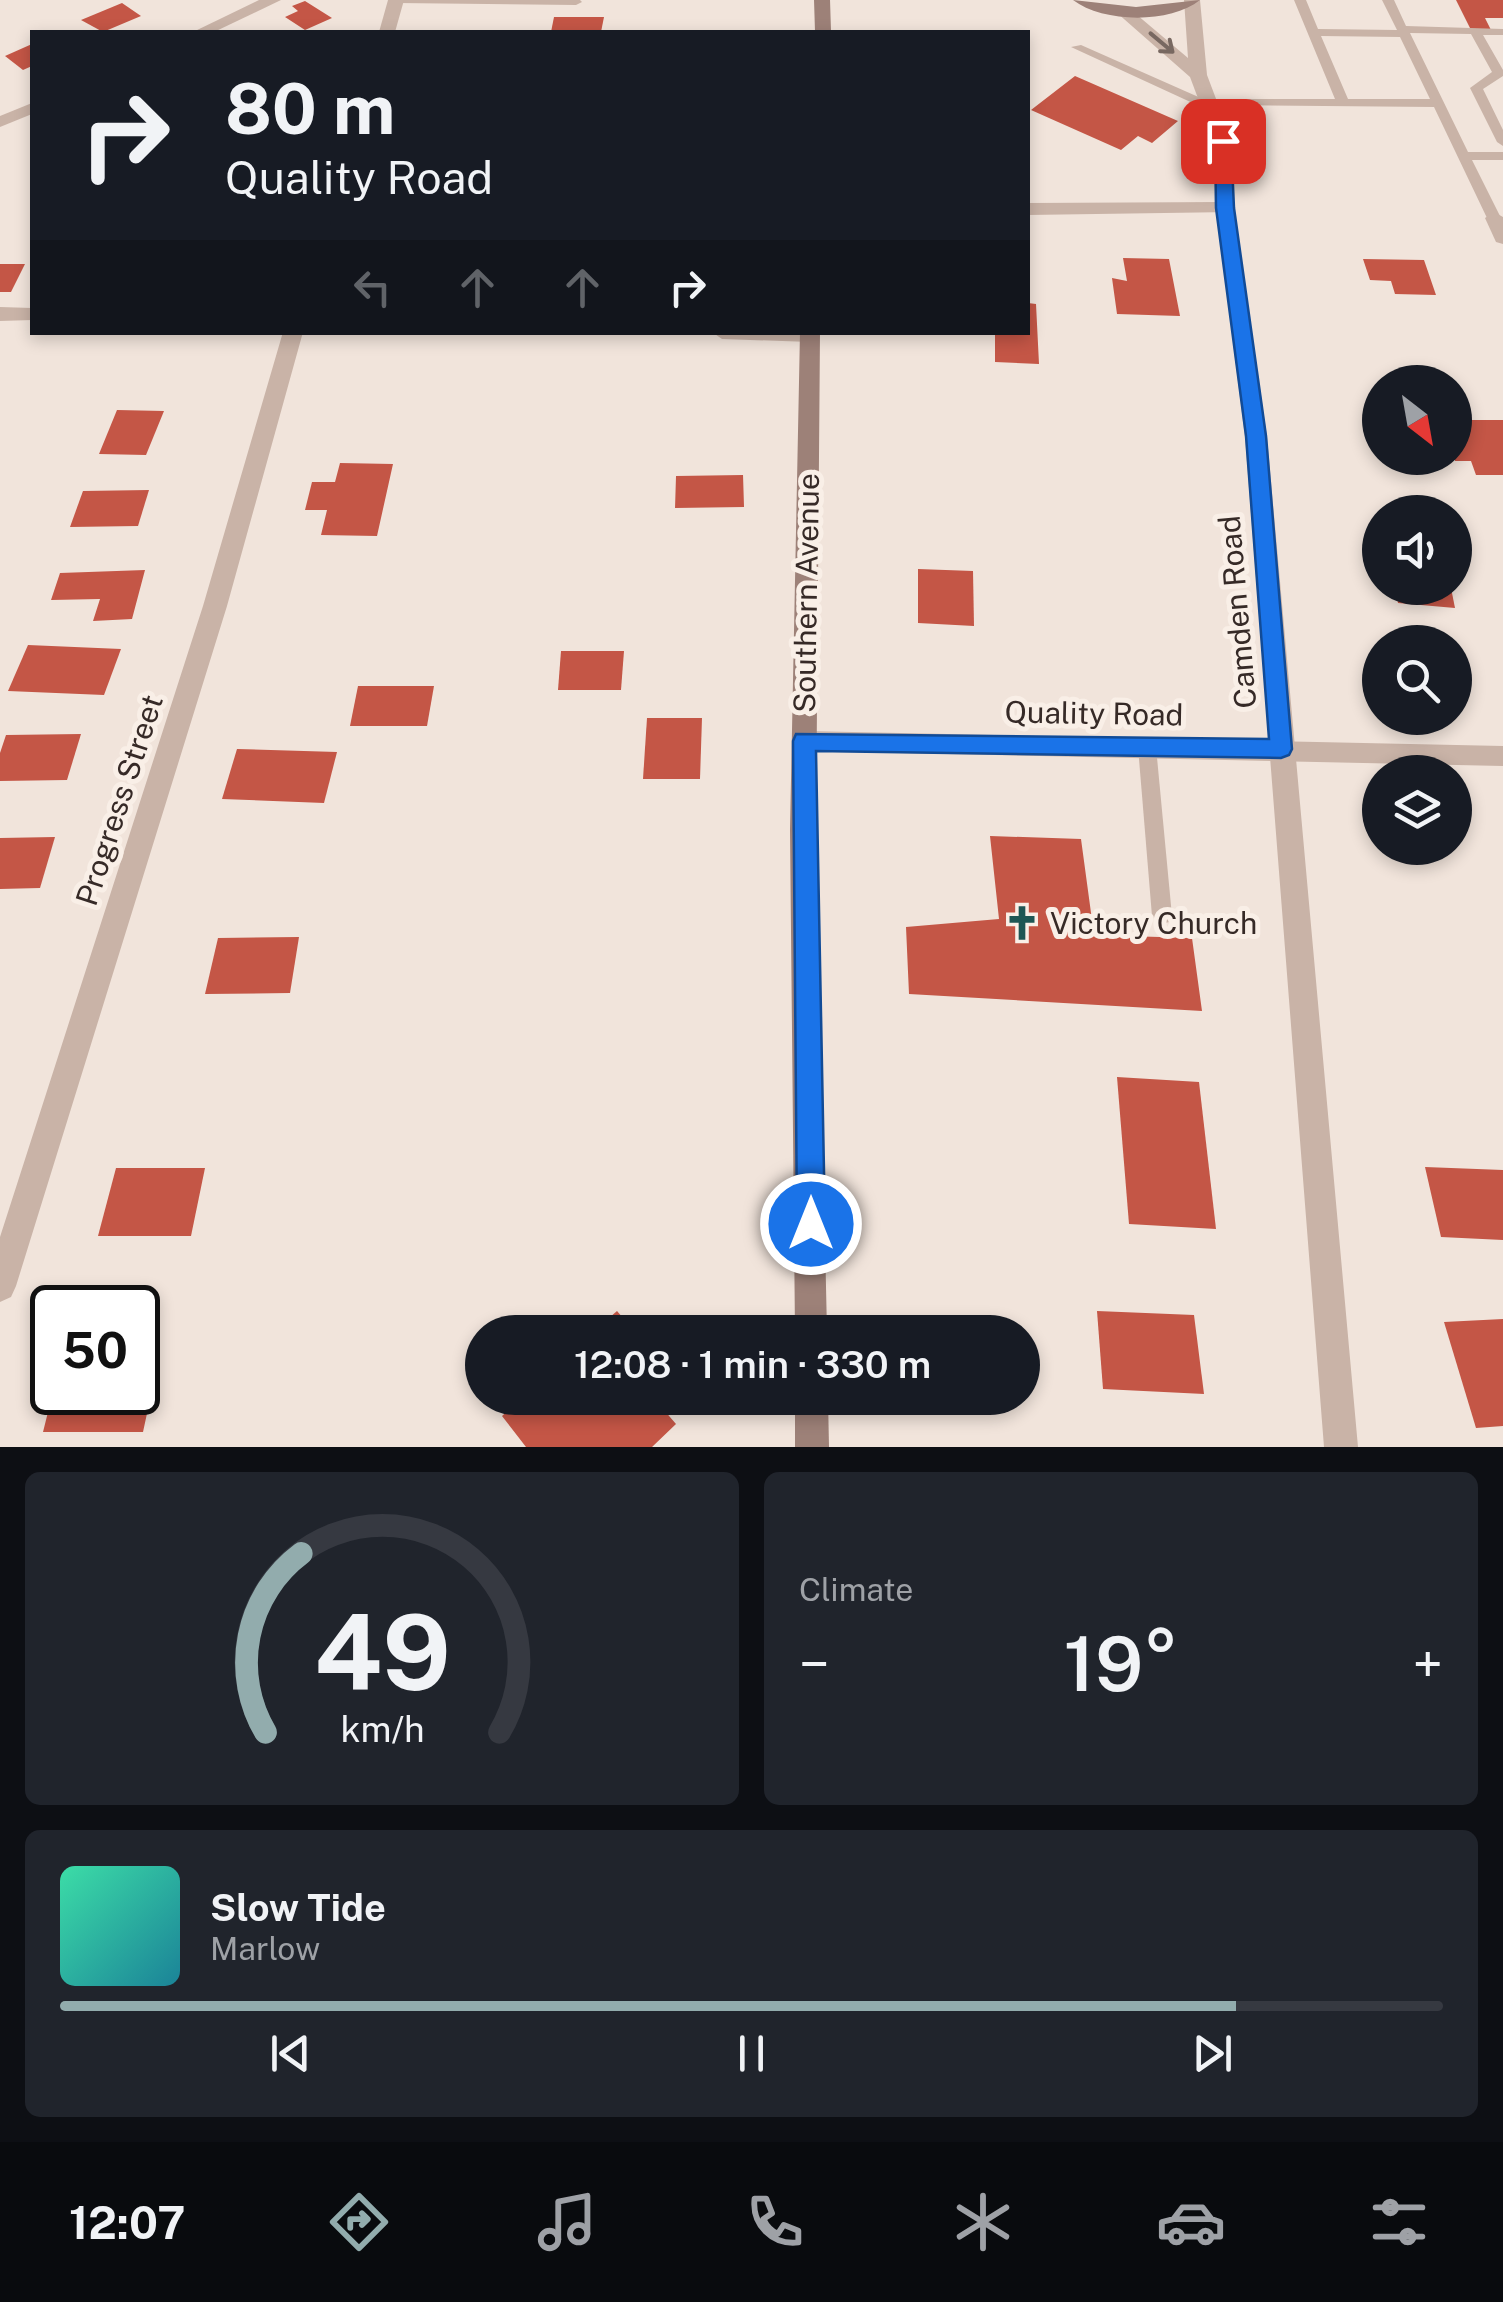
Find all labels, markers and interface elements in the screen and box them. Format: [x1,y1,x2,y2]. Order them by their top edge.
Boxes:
one-way arrow [1149,31,1174,54]
text: 80 m [225,67,395,150]
icon: right [60,70,190,200]
pin [1181,99,1266,184]
icon: arrive [1196,114,1251,169]
text: Quality Road [225,151,493,204]
icon: left [345,260,400,315]
icon: ahead [450,260,505,315]
icon: ahead [555,260,610,315]
icon: right [660,260,715,315]
north arrow [1362,365,1472,475]
map controls [1362,365,1472,865]
street label: Southern Avenue [786,473,826,713]
button: sound [1362,495,1472,605]
street label: Camden Road [1211,514,1263,710]
button: search [1362,625,1472,735]
street label: Progress Street [68,690,170,910]
street label: Quality Road [1004,693,1184,733]
button: layers [1362,755,1472,865]
church icon: Victory Church [1003,904,1041,942]
place label: Victory Church [1050,905,1257,941]
position arrow [759,1172,863,1276]
speed limit sign: 50 [30,1285,160,1415]
text: 12:08 · 1 min · 330 m [574,1342,931,1387]
text: Climate [799,1571,913,1608]
text: 49 [314,1591,450,1713]
text: 19° [1064,1620,1178,1708]
text: − [799,1632,830,1696]
text: + [1412,1632,1443,1696]
text: km/h [340,1708,424,1750]
text: Slow Tide [210,1885,386,1930]
text: Marlow [210,1930,320,1967]
icon: previous [263,2026,318,2081]
icon: pause [724,2026,779,2081]
icon: next [1185,2026,1240,2081]
icon: directions [324,2187,394,2257]
icon: music [532,2187,602,2257]
icon: phone [740,2187,810,2257]
icon: climate [948,2187,1018,2257]
icon: car [1156,2187,1226,2257]
icon: filters [1364,2187,1434,2257]
text: 12:07 [69,2196,185,2249]

